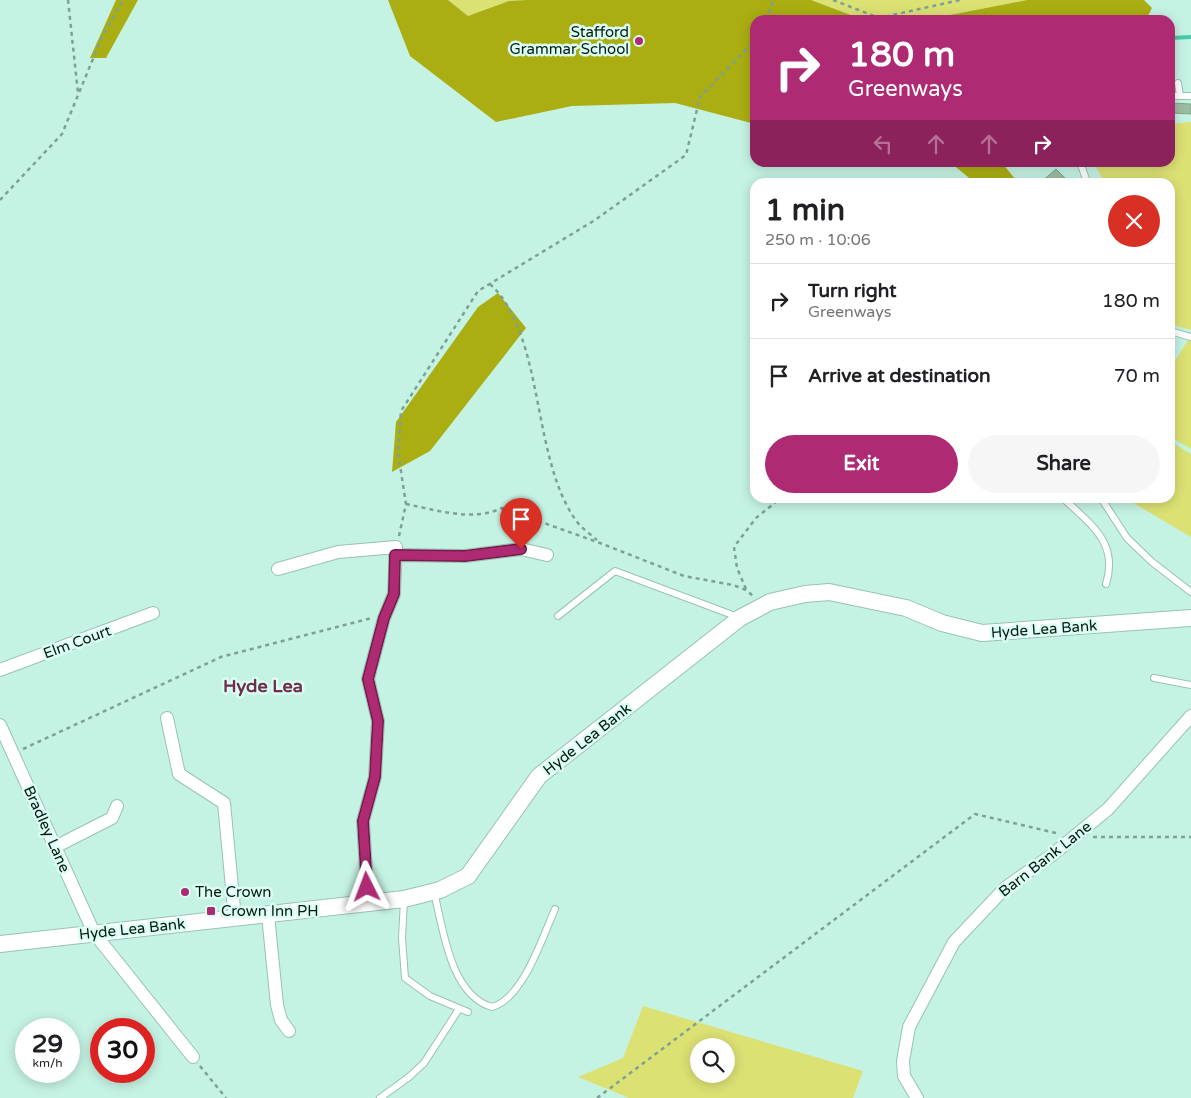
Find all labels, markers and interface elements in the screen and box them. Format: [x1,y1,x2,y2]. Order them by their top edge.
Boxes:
place label: Stafford Grammar School [510,23,629,58]
text: 180 m [848,34,955,76]
marker: Stafford Grammar School [633,35,645,47]
icon: right [765,35,830,100]
text: Greenways [848,76,963,102]
icon: left [869,130,897,158]
icon: ahead [922,130,950,158]
icon: ahead [975,130,1003,158]
icon: right [1028,130,1056,158]
text: 1 min [765,192,845,229]
button: close [1108,195,1160,247]
text: 250 m · 10:06 [765,230,871,250]
text: Turn right [808,280,896,302]
icon: right [765,287,793,315]
text: 180 m [1102,290,1160,312]
text: Greenways [808,302,891,322]
icon: arrive [765,362,793,390]
text: Arrive at destination [808,365,991,387]
text: 70 m [1114,365,1160,387]
button: Exit [765,435,958,493]
button: Share [968,435,1160,493]
pin [500,498,542,549]
icon: arrive [507,505,535,533]
street label: Hyde Lea Bank [990,616,1098,642]
street label: Elm Court [41,621,114,663]
district label: Hyde Lea [223,675,303,697]
street label: Hyde Lea Bank [539,699,635,779]
street label: Bradley Lane [20,783,74,875]
street label: Barn Bank Lane [995,817,1095,901]
position arrow [340,860,392,912]
place label: The Crown [195,883,271,901]
marker: The Crown [179,886,191,898]
place label: Crown Inn PH [221,902,318,920]
marker: Crown Inn PH [205,905,217,917]
street label: Hyde Lea Bank [78,914,186,944]
speed limit sign: 30 [90,1018,155,1083]
text: 29 [32,1029,63,1059]
map controls [690,1038,735,1083]
button: search [690,1038,735,1083]
text: km/h [32,1056,63,1070]

